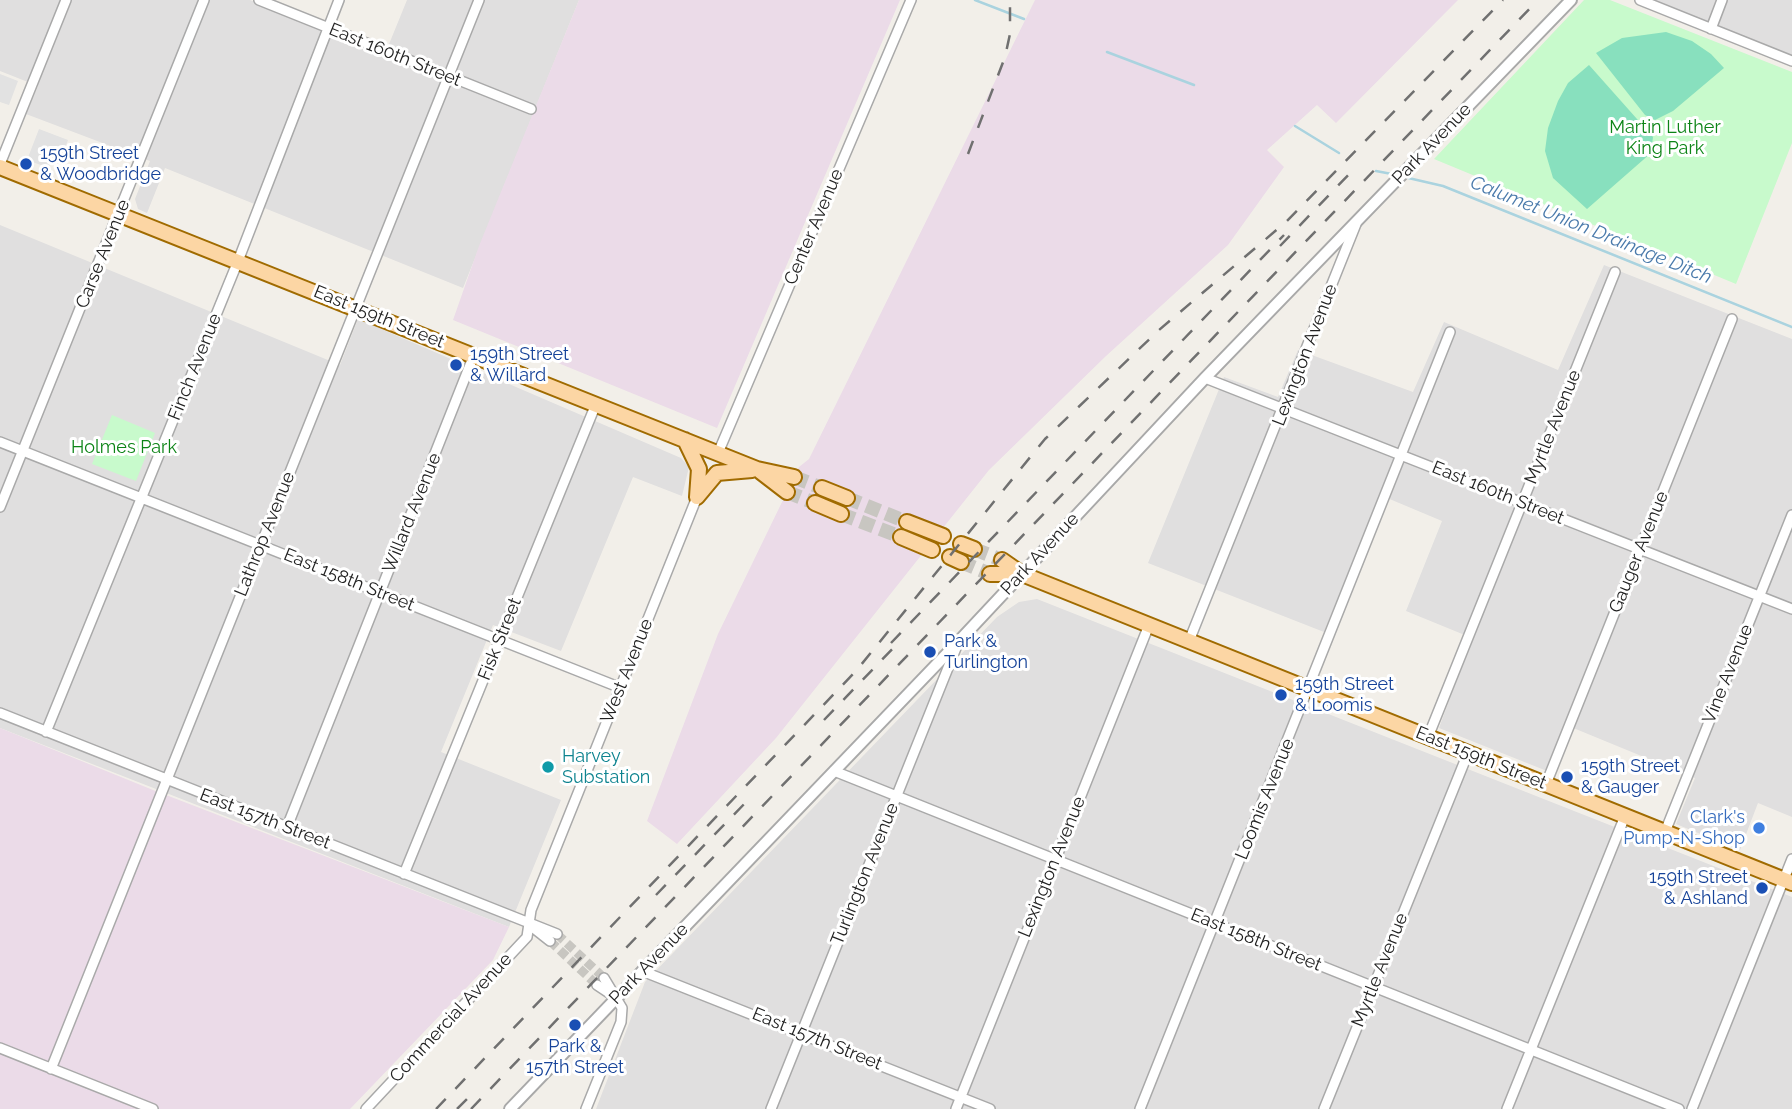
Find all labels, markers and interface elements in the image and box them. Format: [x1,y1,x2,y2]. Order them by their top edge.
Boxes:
street label: East 160th Street [326,19,464,91]
street label: Park Avenue [1388,99,1476,189]
park label: Martin Luther King Park [1609,117,1721,160]
place label: 159th Street & Woodbridge [40,143,161,186]
marker: 159th Street & Woodbridge [18,156,34,172]
street label: Center Avenue [780,166,848,288]
water label: Calumet Union Drainage Ditch [1467,171,1715,289]
street label: Carse Avenue [71,196,135,312]
street label: East 159th Street [310,281,448,353]
street label: Lexington Avenue [1268,281,1342,429]
street label: Finch Avenue [164,310,226,424]
place label: 159th Street & Willard [470,344,569,386]
marker: 159th Street & Willard [448,357,464,373]
street label: Myrtle Avenue [1520,367,1586,487]
park label: Holmes Park [71,437,177,459]
street label: Willard Avenue [378,450,446,576]
street label: East 160th Street [1429,457,1567,529]
street label: Lathrop Avenue [230,469,300,599]
street label: Gauger Avenue [1605,488,1673,616]
street label: Park Avenue [996,508,1084,600]
street label: East 158th Street [280,544,418,616]
street label: Fisk Street [474,595,526,683]
street label: West Avenue [596,616,658,726]
street label: Vine Avenue [1698,621,1758,727]
place label: Park & Turlington [944,631,1028,674]
marker: Park & Turlington [922,644,938,660]
place label: 159th Street & Loomis [1295,674,1394,716]
marker: 159th Street & Loomis [1273,687,1289,703]
street label: East 159th Street [1412,722,1550,794]
street label: Loomis Avenue [1231,735,1299,863]
place label: Harvey Substation [562,746,650,788]
place label: 159th Street & Gauger [1581,756,1680,798]
marker: Harvey Substation [540,759,556,775]
marker: 159th Street & Gauger [1559,769,1575,785]
street label: East 157th Street [197,784,333,854]
street label: Lexington Avenue [1014,793,1090,941]
street label: Turlington Avenue [827,800,903,948]
place label: Clark's Pump-N-Shop [1623,807,1745,850]
marker: Clark's Pump-N-Shop [1751,820,1767,836]
place label: 159th Street & Ashland [1649,867,1748,910]
marker: 159th Street & Ashland [1754,880,1770,896]
street label: East 158th Street [1187,904,1325,976]
street label: Myrtle Avenue [1347,910,1413,1030]
street label: Park Avenue [605,919,693,1009]
street label: Commercial Avenue [385,949,517,1087]
street label: East 157th Street [749,1003,885,1075]
marker: Park & 157th Street [567,1017,583,1033]
place label: Park & 157th Street [526,1036,624,1078]

